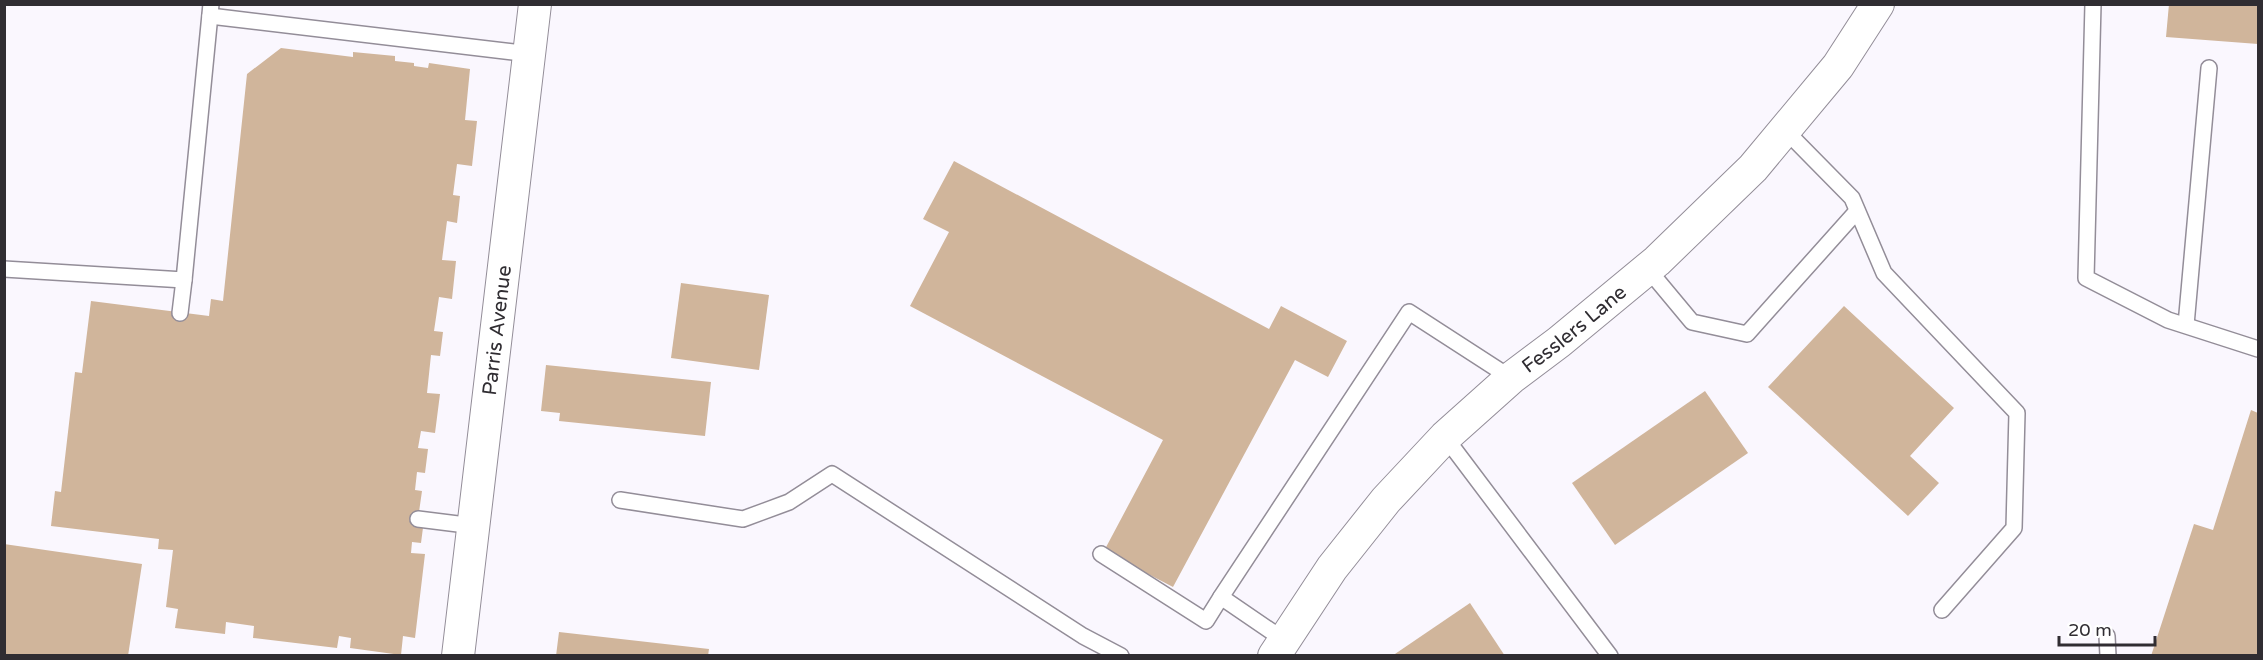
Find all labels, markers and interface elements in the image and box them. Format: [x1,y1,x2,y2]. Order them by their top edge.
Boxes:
street label: Parris Avenue [478,264,517,397]
street label: Fesslers Lane [1518,280,1632,379]
scale bar [2059,609,2155,647]
text: 20 m [2068,619,2112,641]

